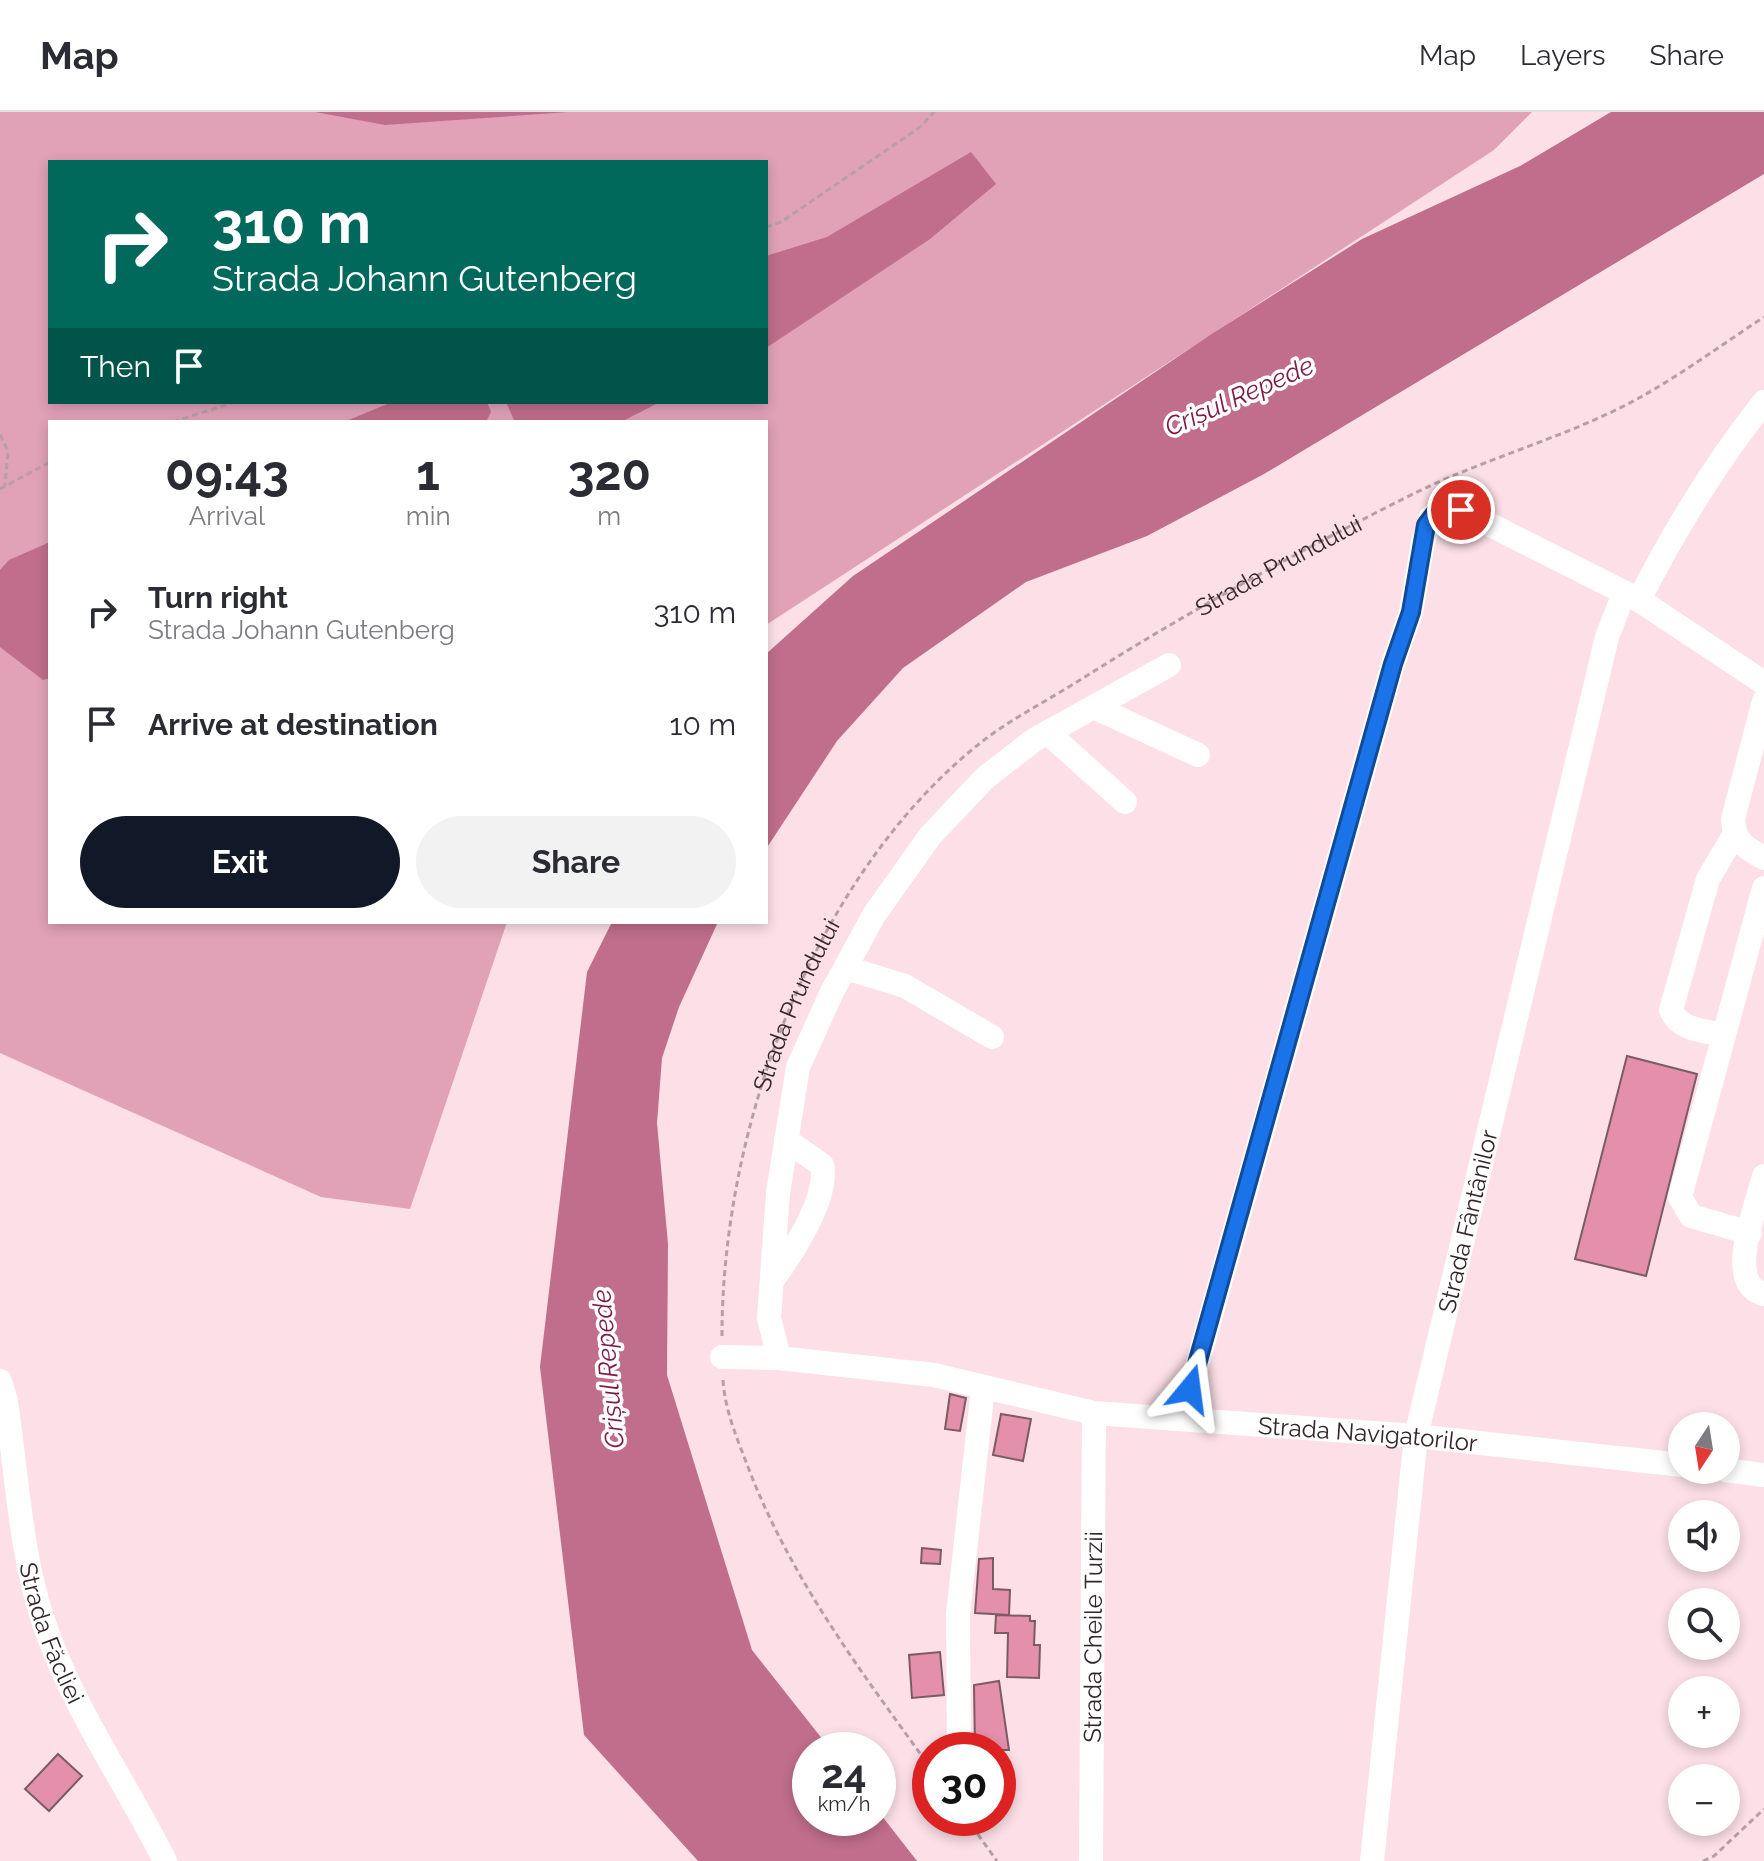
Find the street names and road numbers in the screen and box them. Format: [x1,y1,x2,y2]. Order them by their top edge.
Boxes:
street label: Strada Prundului [1190,508,1366,622]
street label: Strada Prundului [746,913,845,1095]
street label: Strada Fântânilor [1431,1126,1503,1316]
street label: Strada Navigatorilor [1257,1410,1480,1457]
street label: Strada Cheile Turzii [1077,1531,1108,1743]
street label: Strada Făcliei [14,1560,90,1708]

